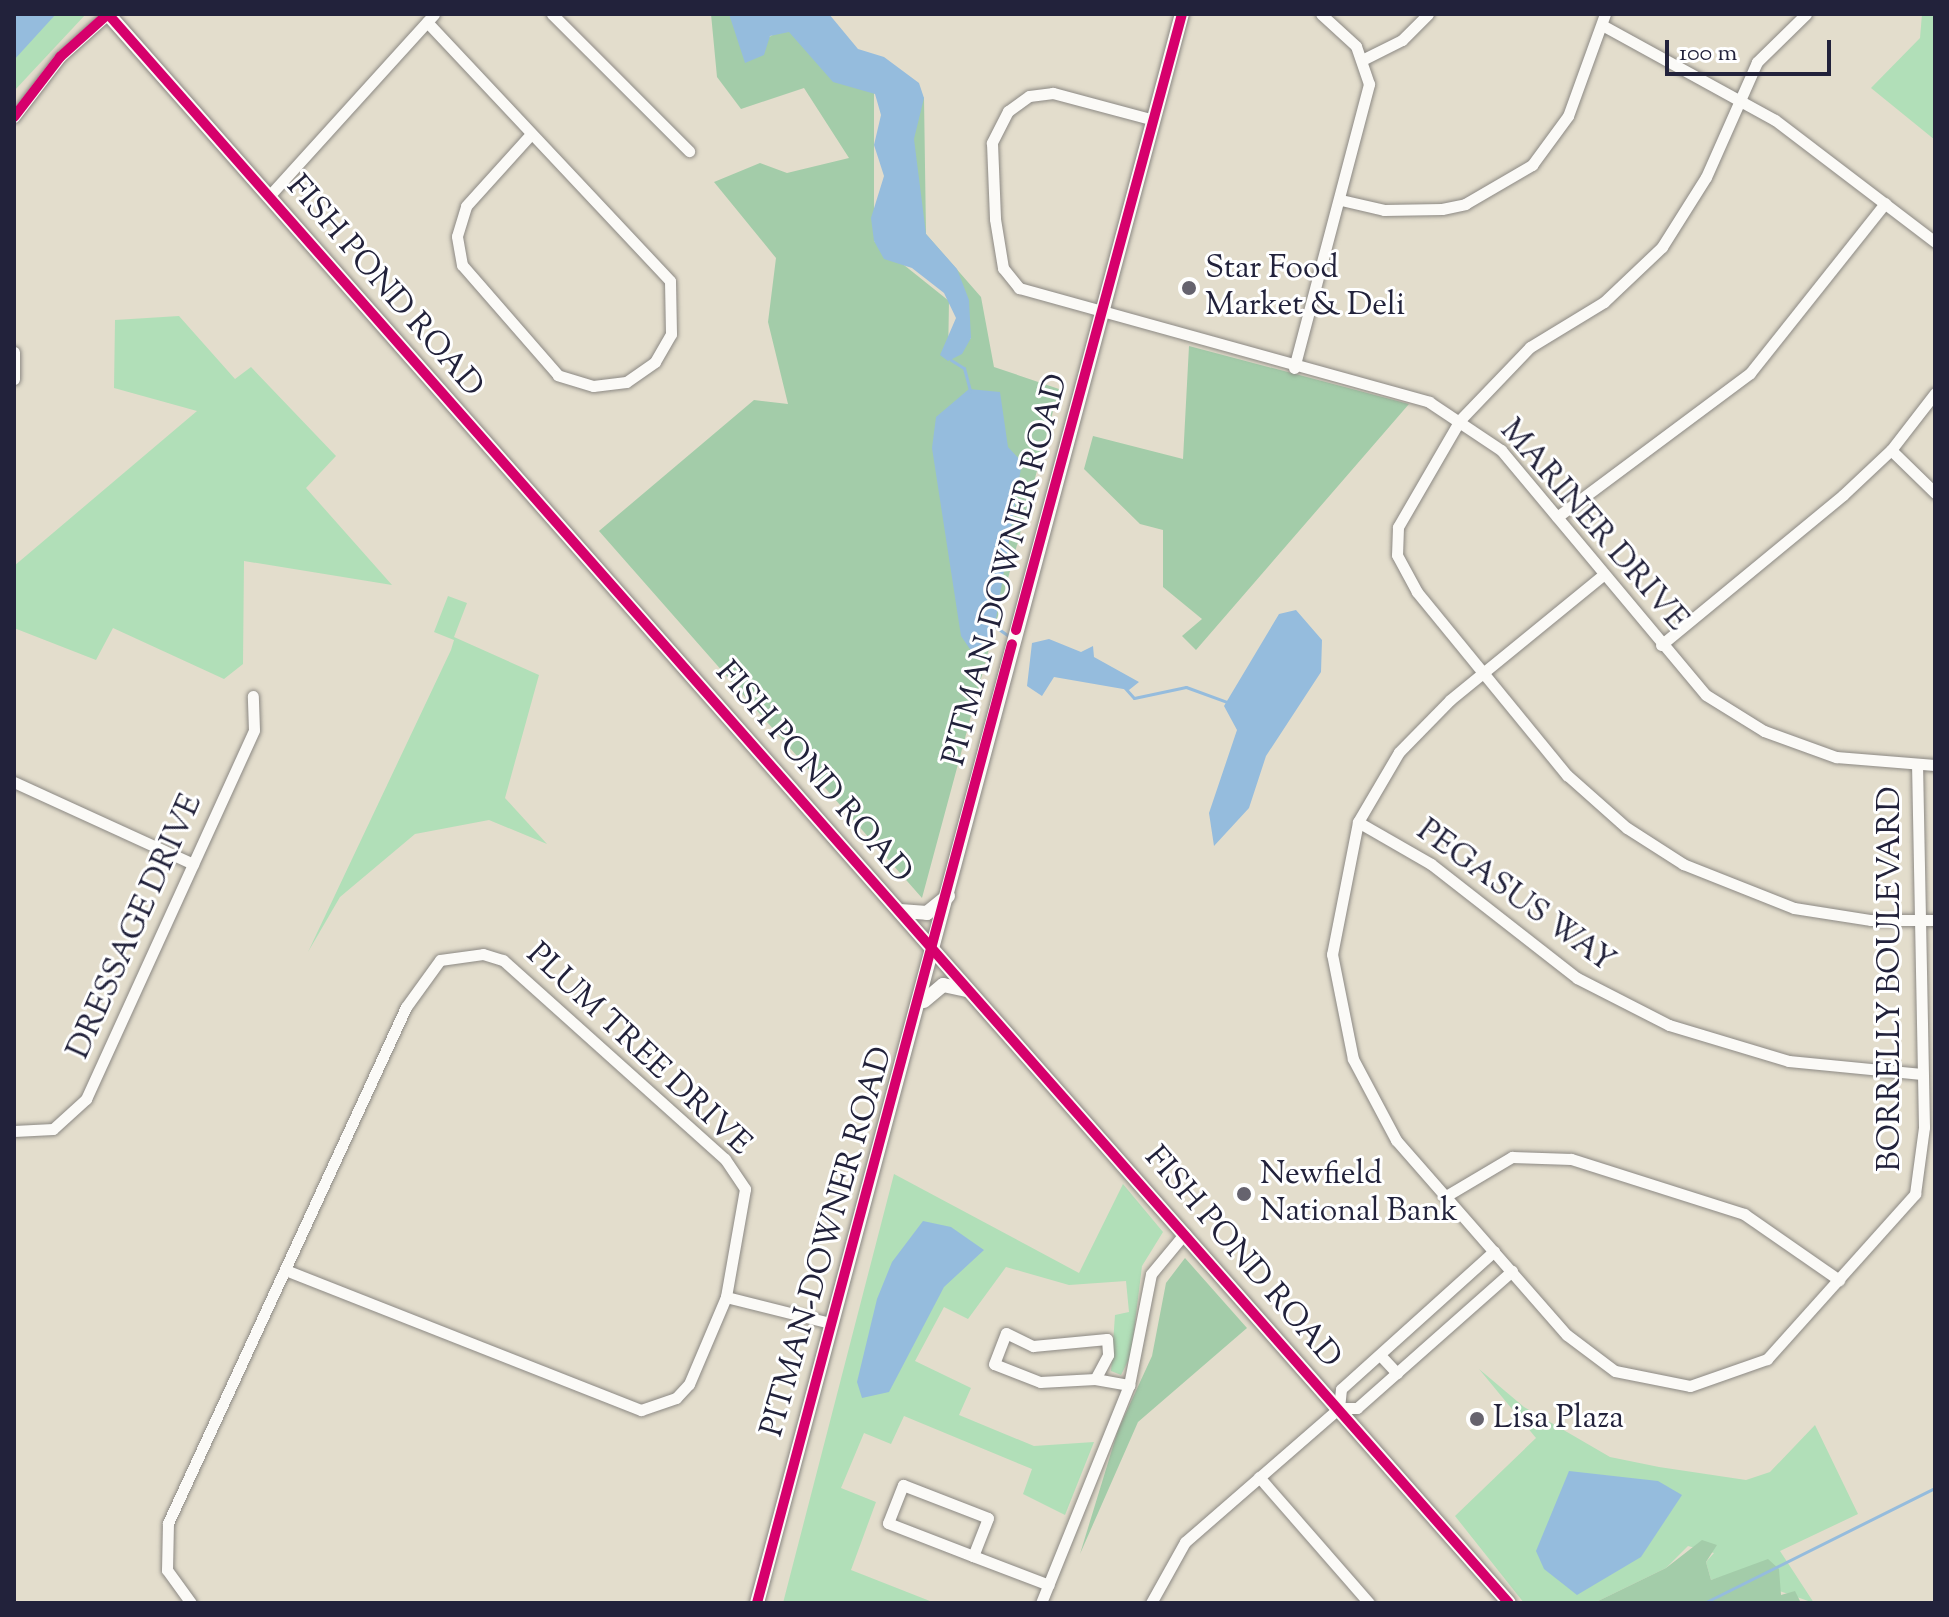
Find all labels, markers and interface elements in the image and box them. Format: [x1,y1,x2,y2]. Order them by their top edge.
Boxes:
scale bar [1669,24,1835,74]
text: 100 m [1679,37,1737,71]
street label: FISH POND ROAD [277,168,491,406]
place label: Star Food Market & Deli [1205,251,1405,326]
marker: Star Food Market & Deli [1180,279,1198,297]
street label: PITMAN-DOWNER ROAD [936,370,1078,770]
street label: MARINER DRIVE [1491,412,1695,640]
street label: FISH POND ROAD [706,654,920,892]
street label: BORRELLY BOULEVARD [1872,786,1910,1172]
street label: DRESSAGE DRIVE [60,789,212,1065]
street label: PEGASUS WAY [1409,812,1621,982]
street label: PLUM TREE DRIVE [518,936,758,1164]
street label: PITMAN-DOWNER ROAD [754,1043,902,1441]
street label: FISH POND ROAD [1135,1139,1349,1377]
place label: Newfield National Bank [1260,1157,1458,1232]
marker: Newfield National Bank [1235,1185,1253,1203]
place label: Lisa Plaza [1493,1400,1624,1438]
marker: Lisa Plaza [1468,1410,1486,1428]

